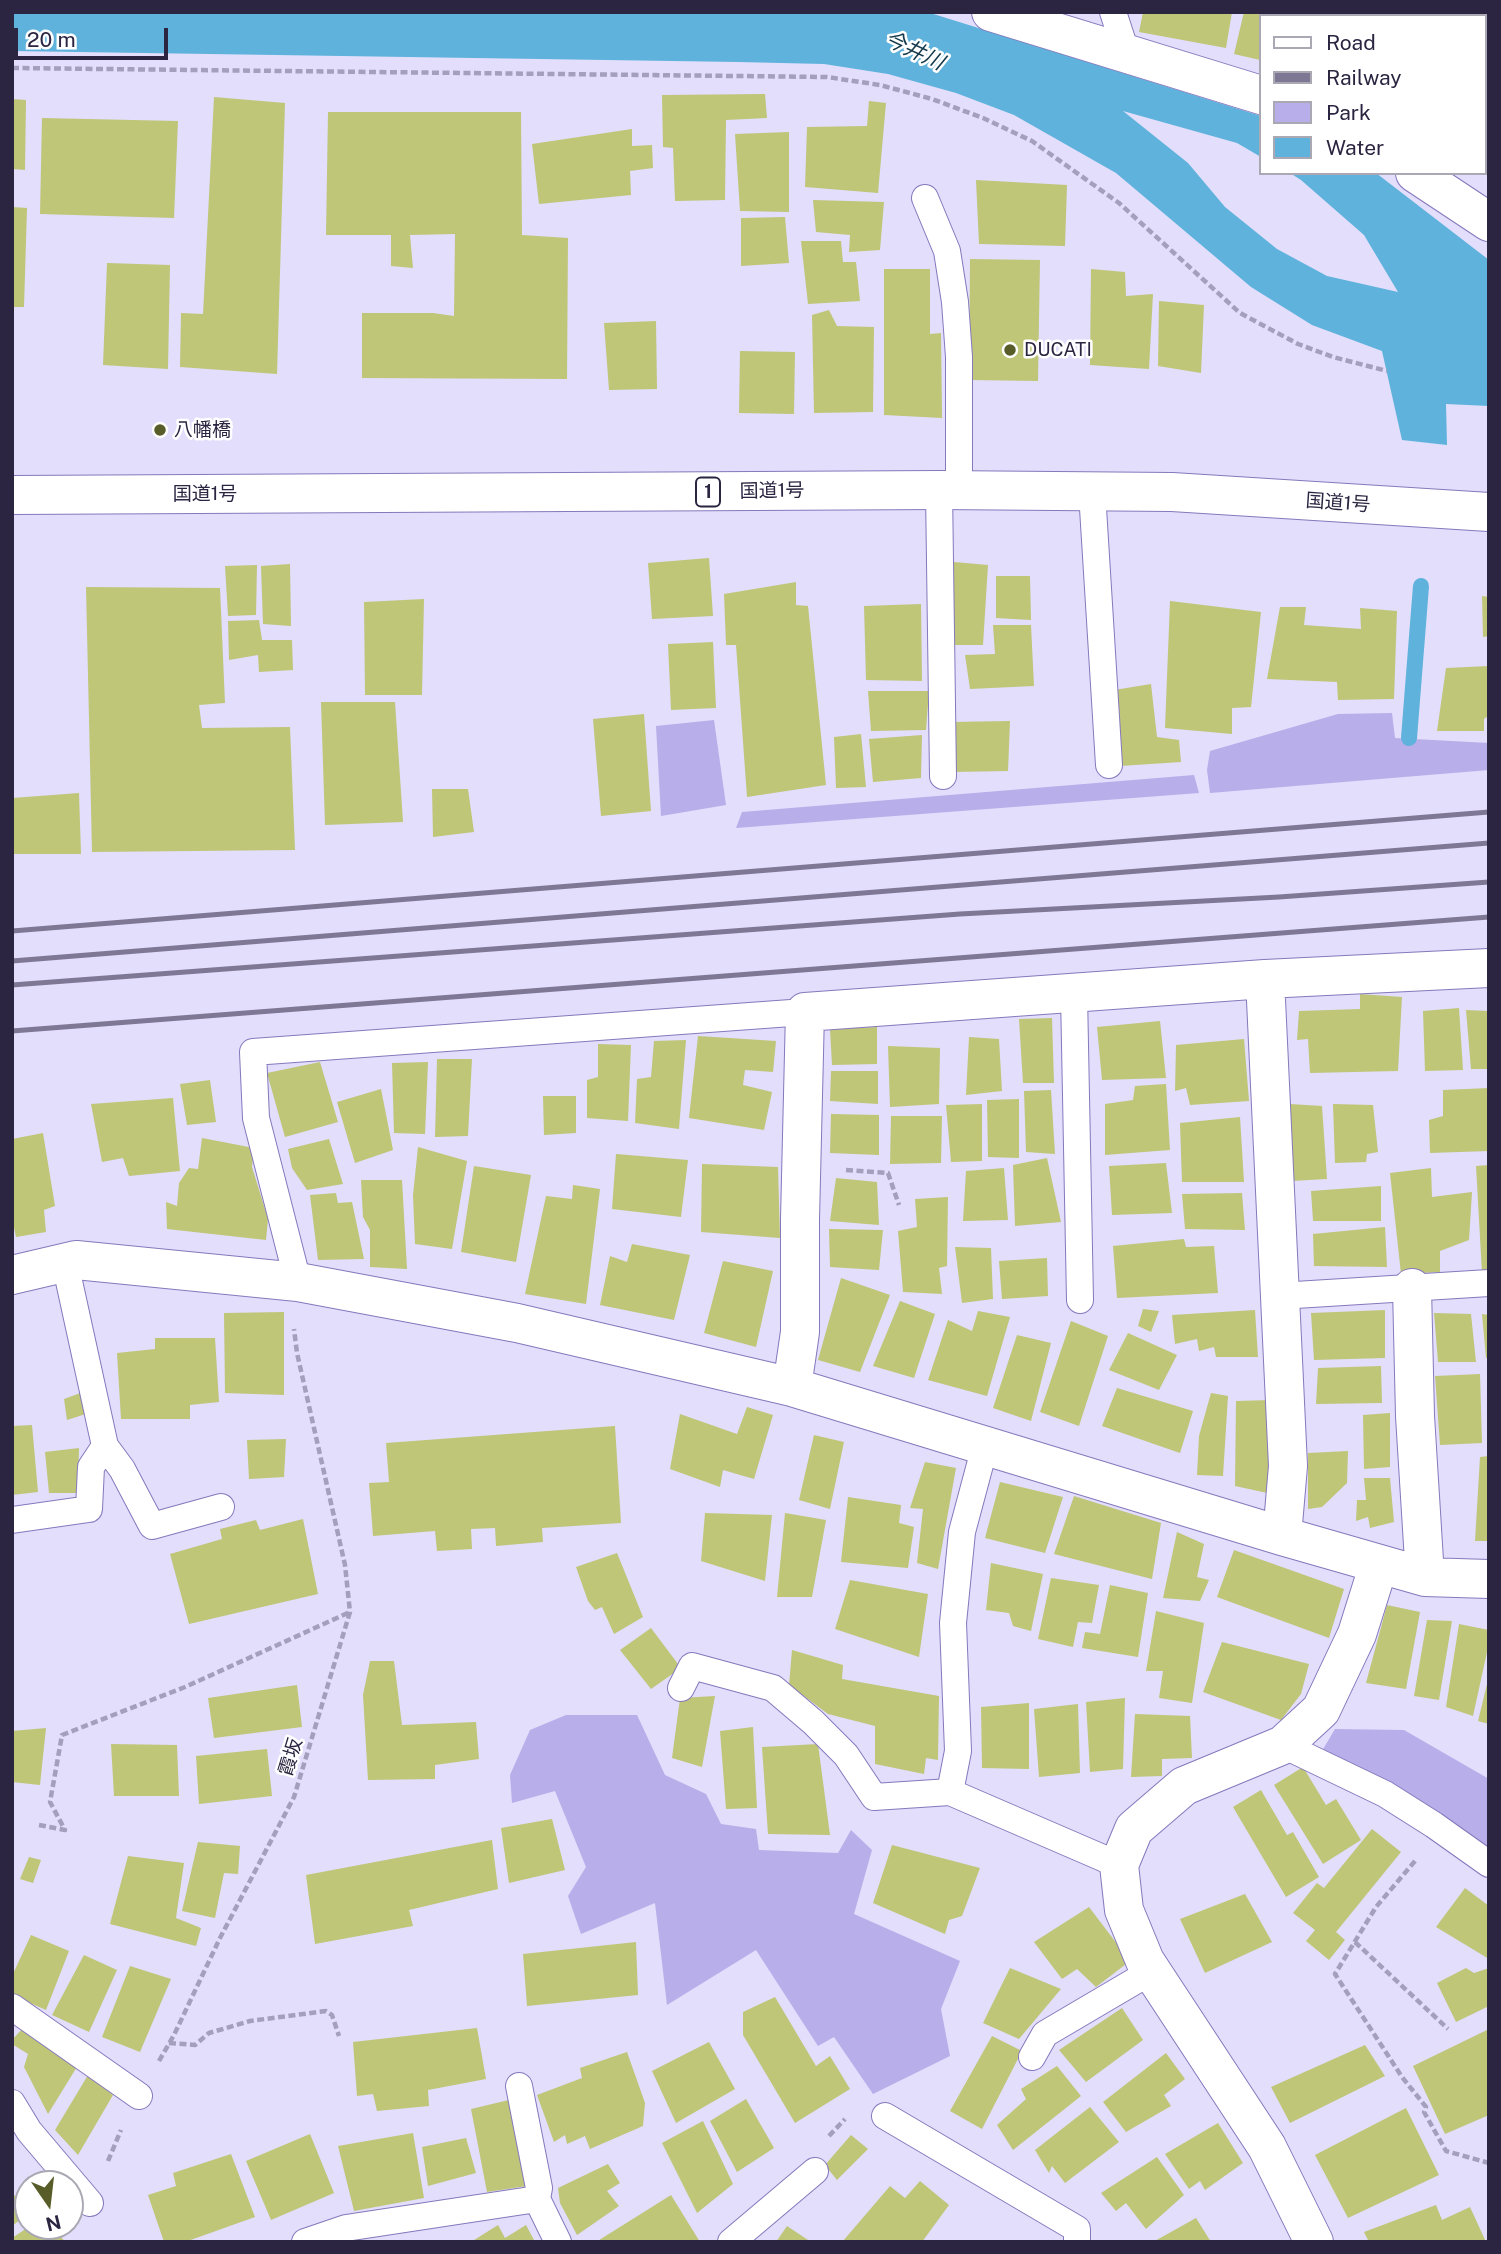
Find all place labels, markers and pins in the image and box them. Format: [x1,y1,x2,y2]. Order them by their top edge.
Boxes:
place label: DUCATI [1024,339,1092,361]
marker: DUCATI [1002,342,1018,358]
place label: 八幡橋 [174,419,231,441]
marker: 八幡橋 [152,422,168,438]

